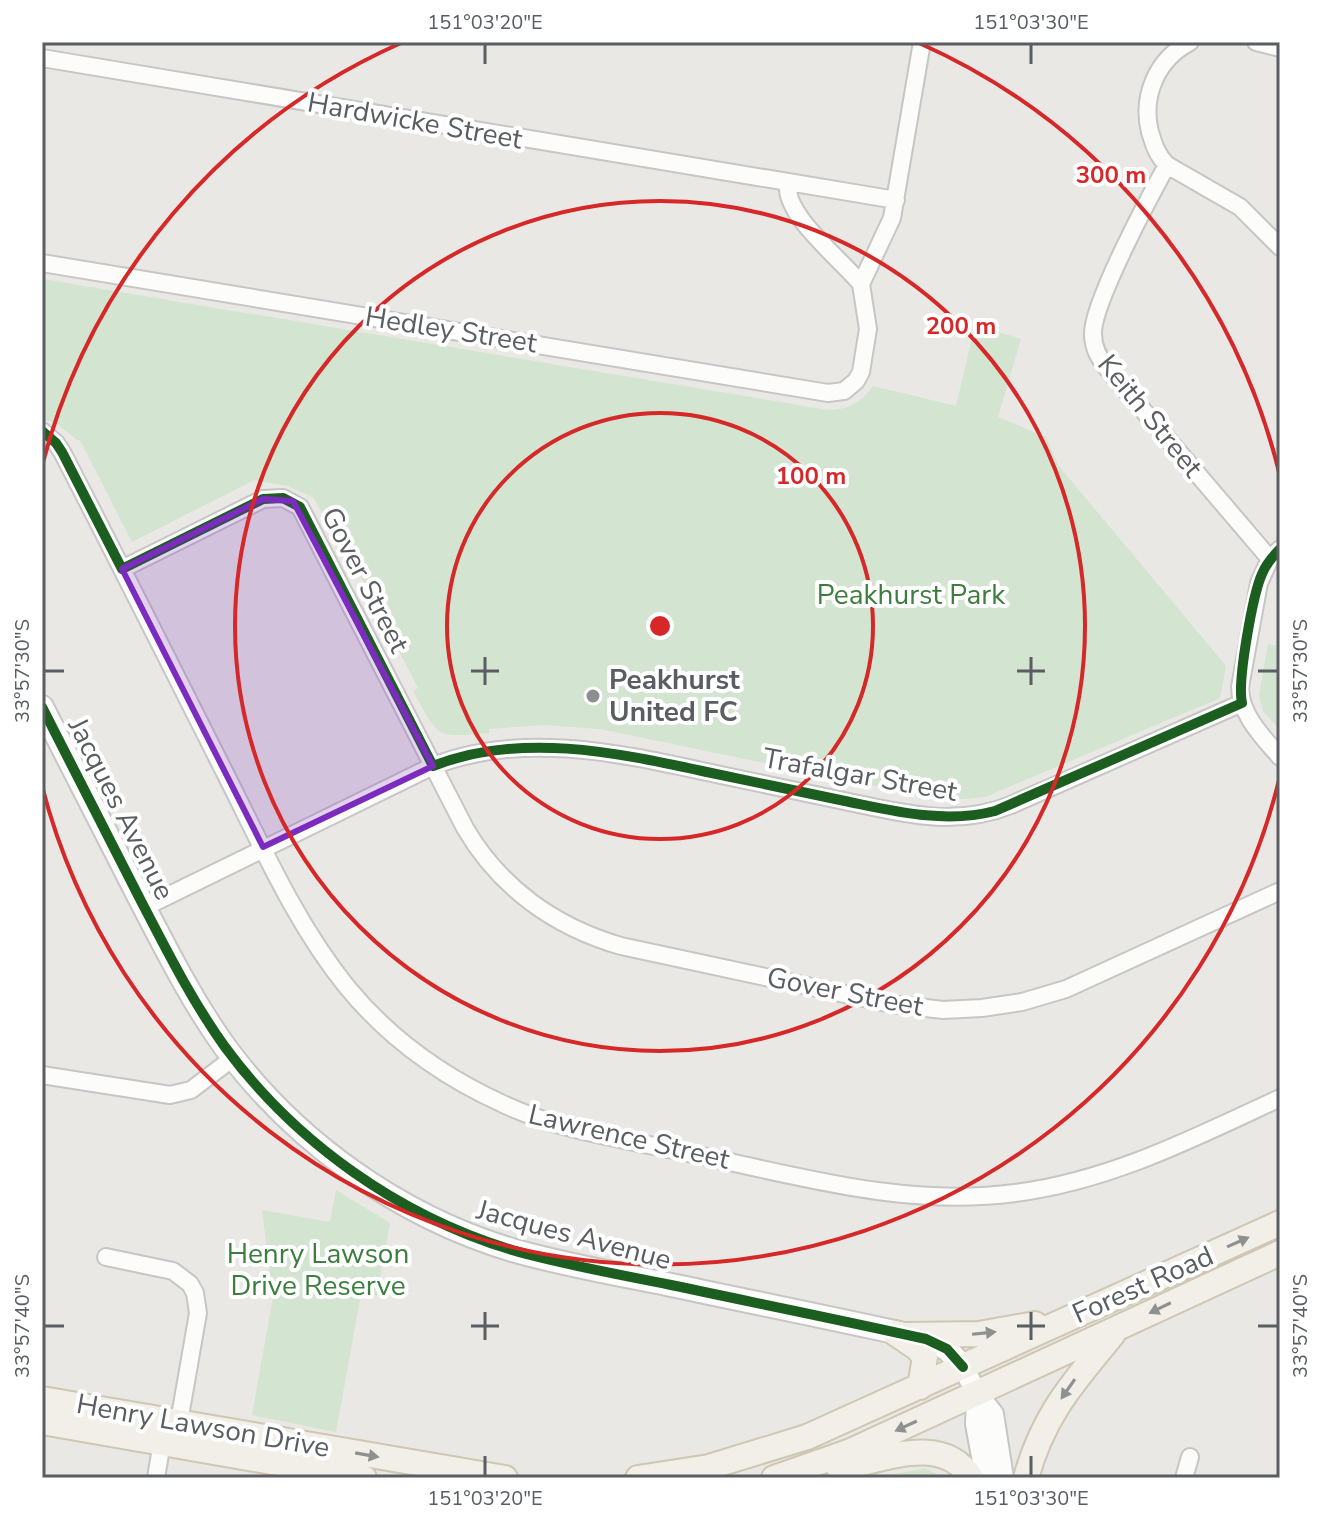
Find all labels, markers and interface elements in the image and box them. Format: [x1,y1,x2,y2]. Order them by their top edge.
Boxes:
text: 151°03'20"E [427,9,543,36]
text: 151°03'30"E [973,9,1089,36]
street label: Hardwicke Street [305,83,526,159]
text: 300 m [1076,159,1146,191]
street label: Hedley Street [362,298,540,362]
text: 200 m [926,310,996,342]
street label: Keith Street [1089,347,1211,486]
text: 100 m [776,460,846,492]
street label: Gover Street [312,501,418,659]
park label: Peakhurst Park [817,576,1006,614]
centre of rings [646,612,674,640]
text: 33°57'30"S [9,619,36,723]
text: 33°57'30"S [1287,619,1314,723]
place label: Peakhurst United FC [609,661,740,731]
marker: Peakhurst United FC [584,687,602,705]
street label: Jacques Avenue [58,711,183,906]
street label: Trafalgar Street [760,739,960,811]
street label: Gover Street [764,958,927,1026]
street label: Lawrence Street [525,1095,733,1179]
street label: Jacques Avenue [472,1191,675,1279]
park label: Henry Lawson Drive Reserve [227,1235,409,1305]
one-way arrow [1226,1235,1250,1249]
street label: Forest Road [1066,1237,1220,1333]
text: 33°57'40"S [9,1274,36,1378]
text: 33°57'40"S [1287,1274,1314,1378]
one-way arrow [1148,1301,1171,1315]
one-way arrow [972,1326,997,1339]
one-way arrow [1060,1379,1076,1399]
street label: Henry Lawson Drive [74,1385,332,1467]
one-way arrow [894,1419,918,1433]
one-way arrow [354,1449,379,1462]
text: 151°03'20"E [427,1485,543,1512]
text: 151°03'30"E [973,1485,1089,1512]

